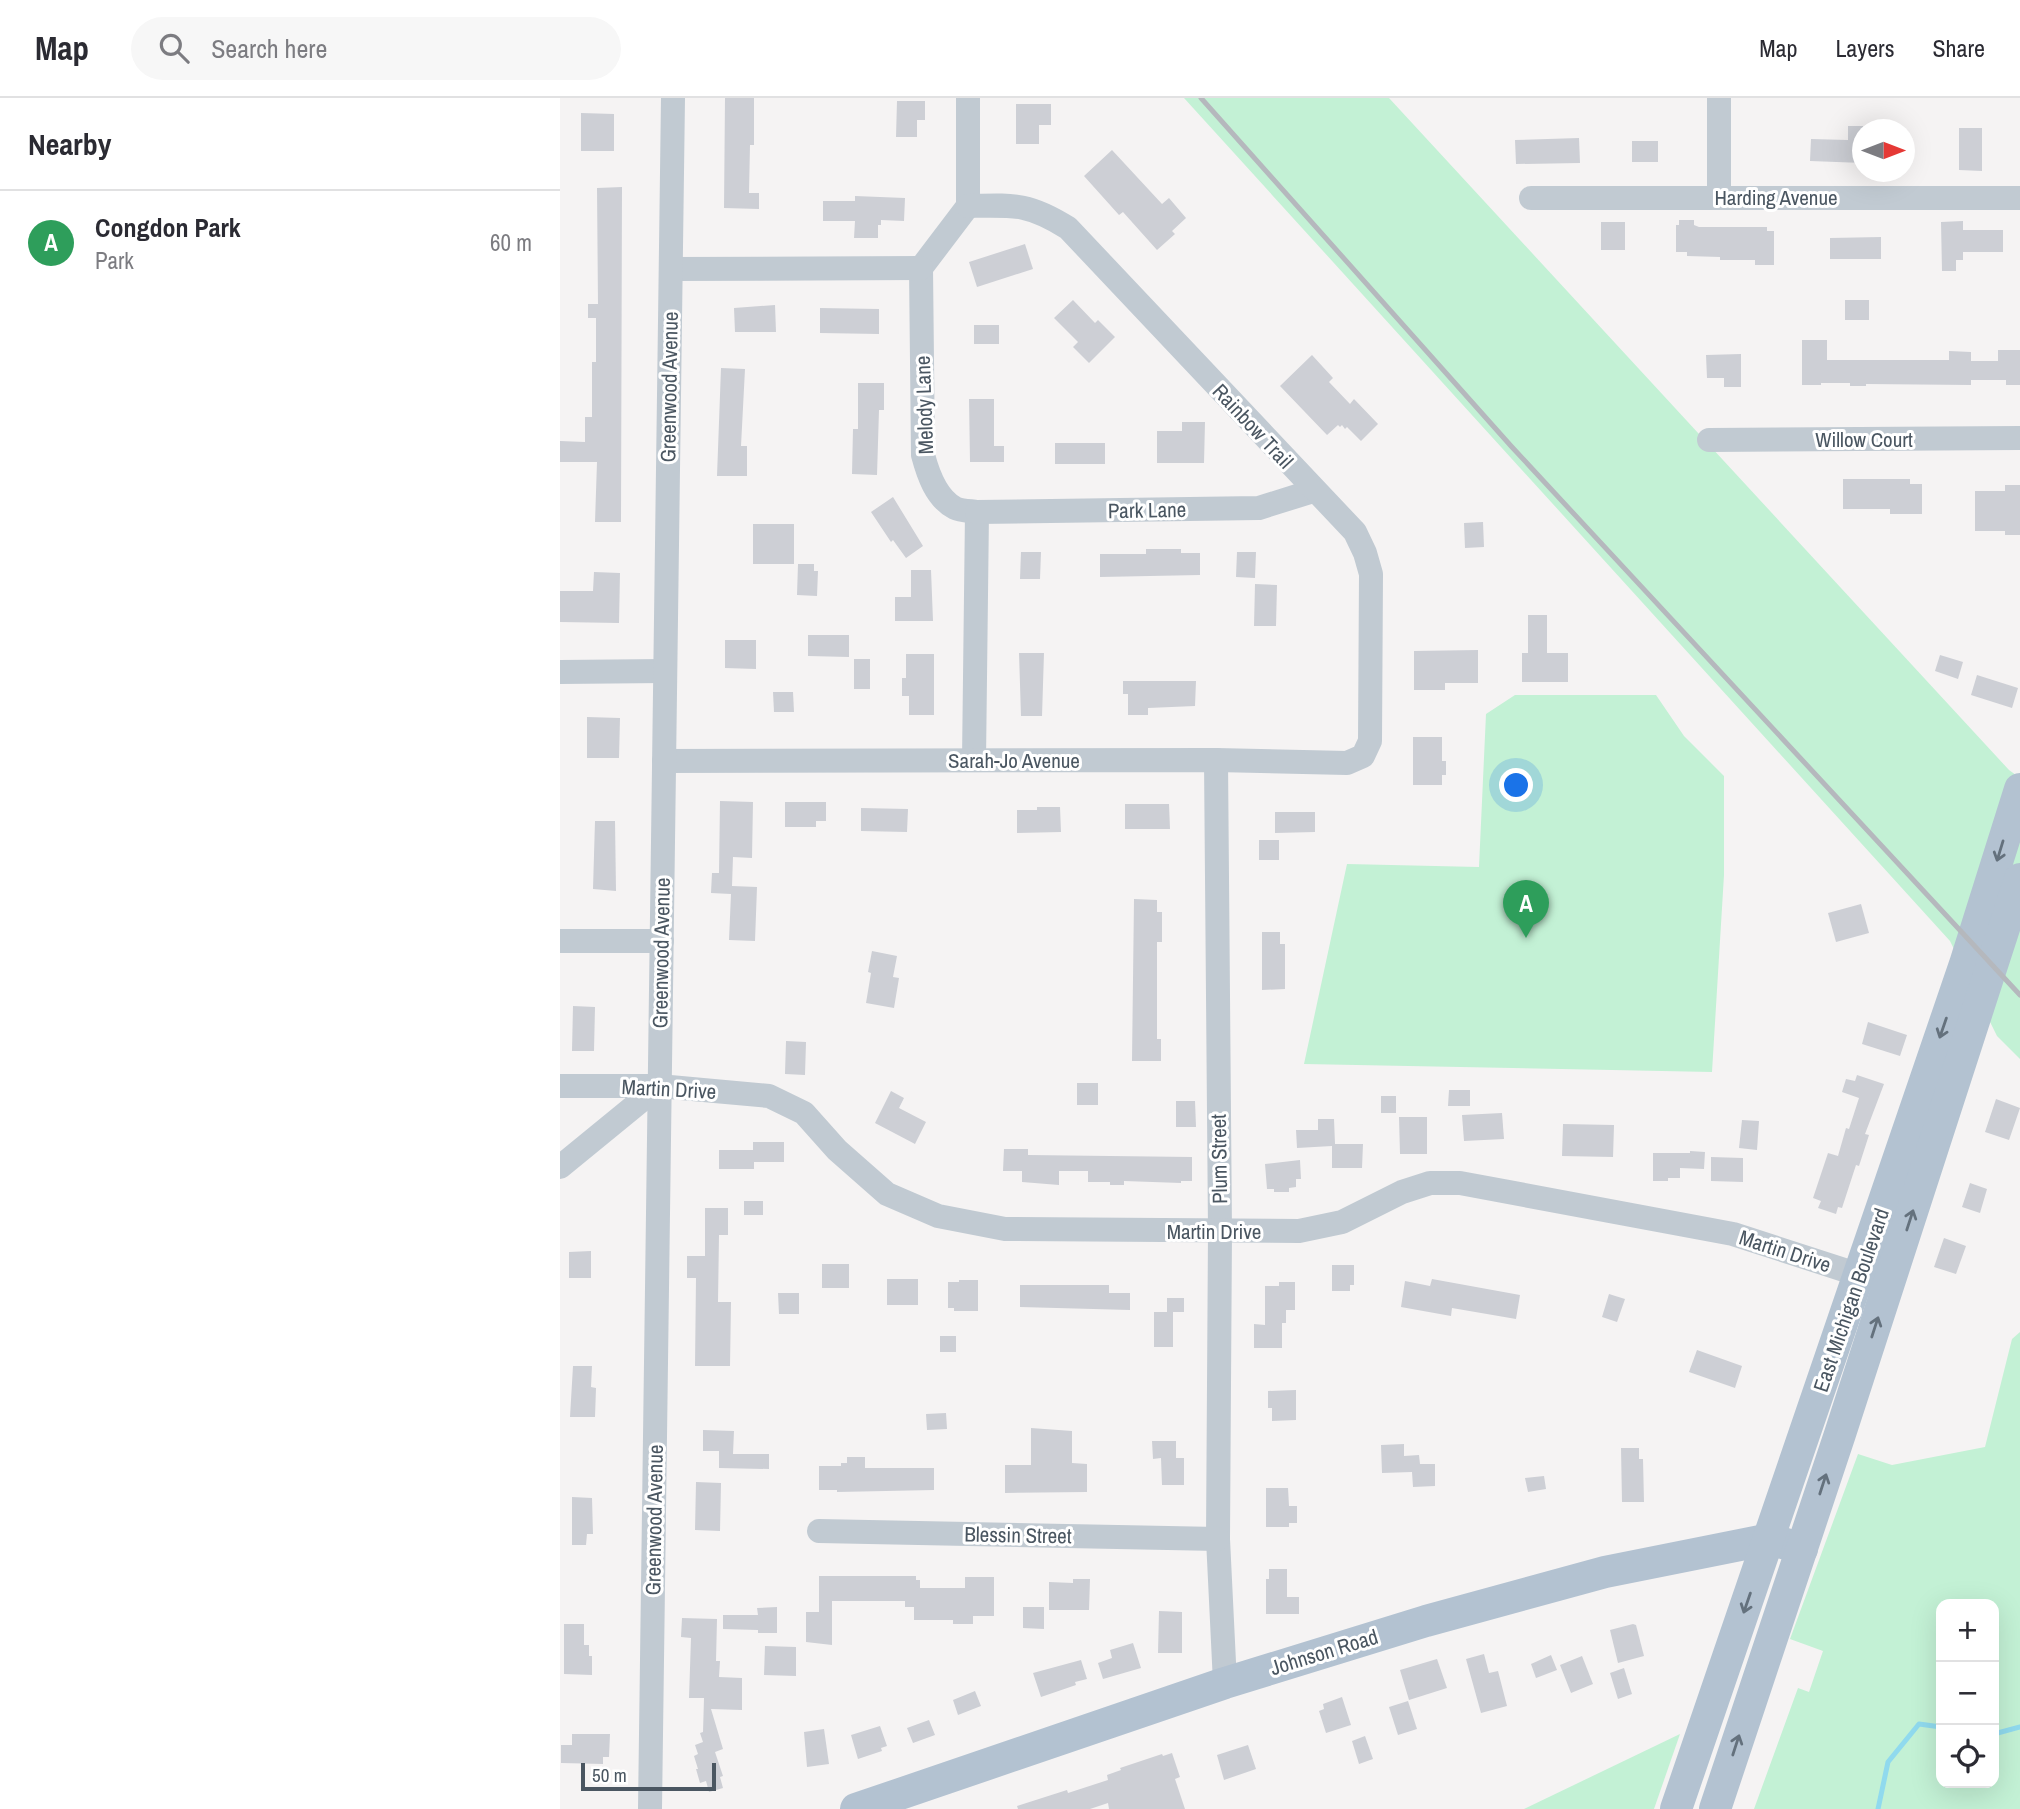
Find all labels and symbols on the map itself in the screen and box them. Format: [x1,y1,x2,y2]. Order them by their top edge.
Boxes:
north arrow [1852,119,1915,182]
street label: Harding Avenue [1714,183,1838,212]
street label: Greenwood Avenue [653,311,685,463]
street label: Melody Lane [908,355,940,455]
street label: Rainbow Trail [1206,377,1300,475]
street label: Willow Court [1815,425,1913,454]
street label: Park Lane [1108,495,1186,525]
street label: Sarah-Jo Avenue [948,746,1080,775]
your location [1499,768,1533,802]
one-way arrow [1993,840,2006,862]
street label: Greenwood Avenue [645,877,677,1029]
pin: A [1503,880,1549,938]
one-way arrow [1936,1017,1948,1039]
street label: Martin Drive [621,1072,717,1106]
street label: Plum Street [1204,1114,1234,1204]
street label: East Michigan Boulevard [1806,1204,1896,1396]
one-way arrow [1904,1209,1917,1231]
street label: Martin Drive [1167,1217,1261,1246]
street label: Martin Drive [1735,1223,1835,1279]
one-way arrow [1870,1317,1882,1339]
street label: Greenwood Avenue [638,1444,670,1596]
one-way arrow [1818,1473,1831,1495]
street label: Blessin Street [964,1520,1072,1550]
one-way arrow [1740,1592,1752,1614]
street label: Johnson Road [1267,1622,1381,1682]
one-way arrow [1731,1734,1744,1756]
scale bar [581,1760,716,1792]

